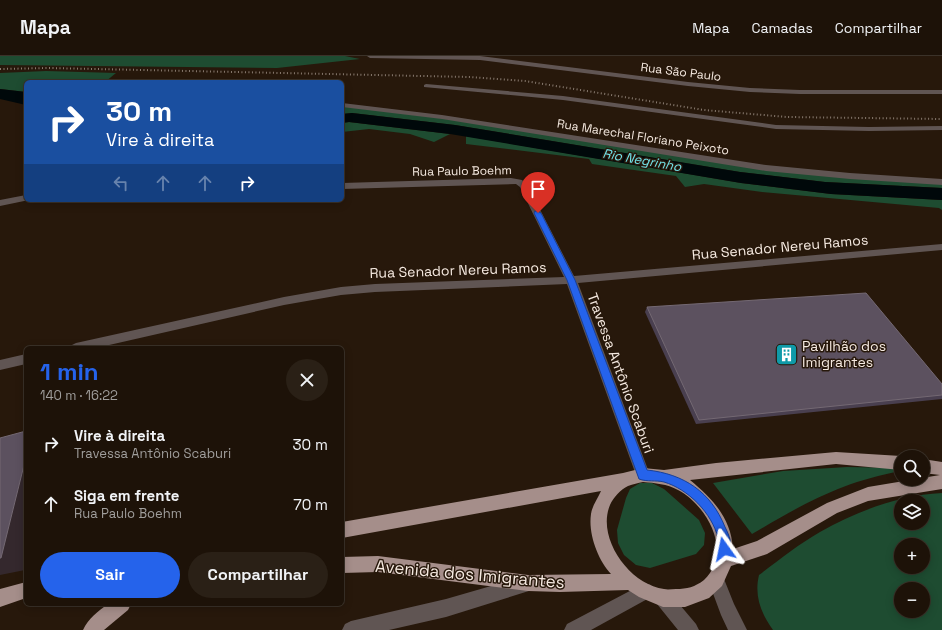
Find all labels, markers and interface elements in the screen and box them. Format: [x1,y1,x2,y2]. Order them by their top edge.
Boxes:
text: Mapa [20,15,71,40]
text: Mapa [692,19,729,37]
text: Camadas [751,19,813,37]
text: Compartilhar [835,19,922,37]
street label: Rua São Paulo [640,59,722,85]
text: 30 m [106,93,172,129]
icon: right [40,96,92,148]
street label: Rua Marechal Floriano Peixoto [556,116,730,158]
text: Vire à direita [106,128,214,151]
water label: Rio Negrinho [601,145,684,175]
street label: Rua Paulo Boehm [412,162,512,180]
icon: left [110,172,132,194]
icon: ahead [152,172,174,194]
icon: ahead [194,172,216,194]
icon: right [236,172,258,194]
pin [521,172,555,213]
icon: arrive [527,178,549,200]
street label: Rua Senador Nereu Ramos [691,230,869,264]
street label: Rua Senador Nereu Ramos [369,258,547,282]
street label: Travessa Antônio Scaburi [584,290,658,456]
place label: Pavilhão dos Imigrantes [802,337,886,371]
building icon: Pavilhão dos Imigrantes [773,341,799,367]
text: 1 min [40,356,99,387]
button: close [286,359,328,401]
text: 140 m · 16:22 [40,387,118,404]
text: Vire à direita [74,426,165,445]
icon: right [40,433,62,455]
text: 30 m [293,435,328,454]
text: Travessa Antônio Scaburi [74,445,231,462]
map controls [894,450,930,618]
button: search [894,450,930,486]
text: Siga em frente [74,486,180,505]
icon: ahead [40,493,62,515]
button: layers [894,494,930,530]
text: 70 m [293,495,328,514]
text: Rua Paulo Boehm [74,505,182,522]
position arrow [703,528,745,570]
button: + [894,538,930,574]
button: Sair [40,552,180,598]
button: Compartilhar [188,552,328,598]
street label: Avenida dos Imigrantes [374,555,566,593]
button: − [894,582,930,618]

